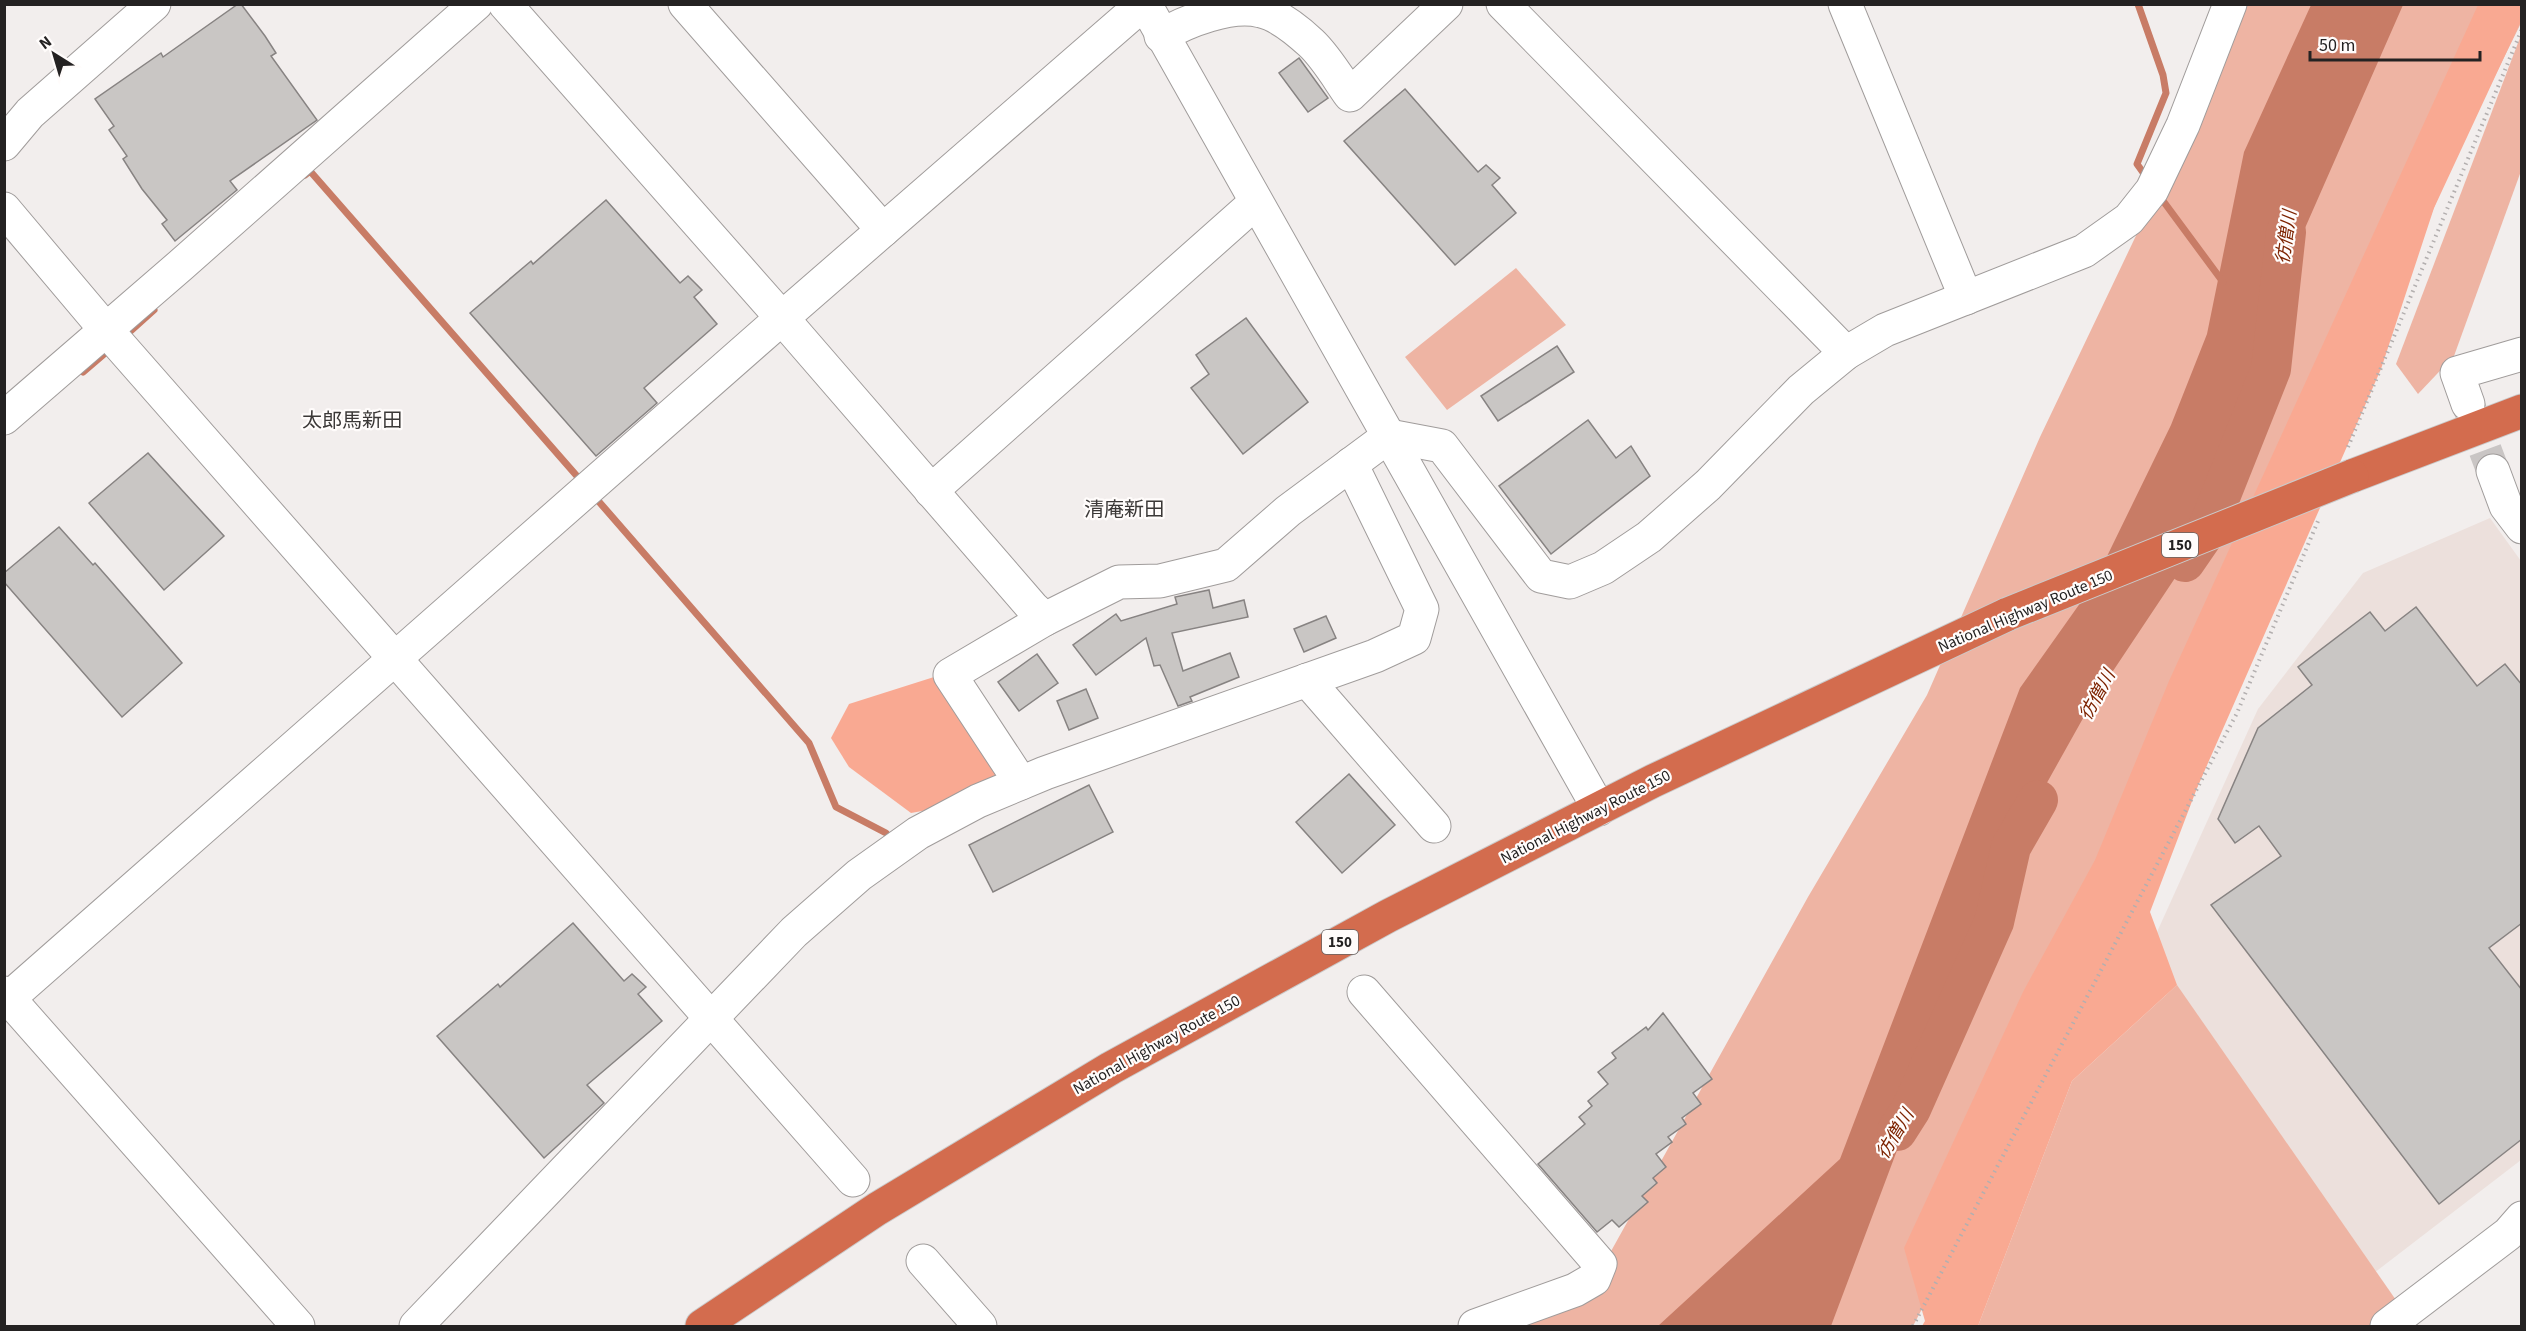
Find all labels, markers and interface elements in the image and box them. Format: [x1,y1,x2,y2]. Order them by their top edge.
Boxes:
north arrow [24,24,84,84]
scale bar [2310,24,2480,62]
text: N [35,31,56,55]
text: 50 m [2319,33,2355,58]
water label: 彷僧川 [2270,207,2303,266]
district label: 太郎馬新田 [302,407,402,435]
district label: 清庵新田 [1084,496,1164,524]
road number: 150 [2162,533,2198,557]
street label: National Highway Route 150 [1935,564,2116,658]
water label: 彷僧川 [2073,664,2122,725]
street label: National Highway Route 150 [1497,764,1674,869]
road number: 150 [1322,930,1358,954]
street label: National Highway Route 150 [1069,990,1244,1100]
water label: 彷僧川 [1871,1103,1921,1164]

